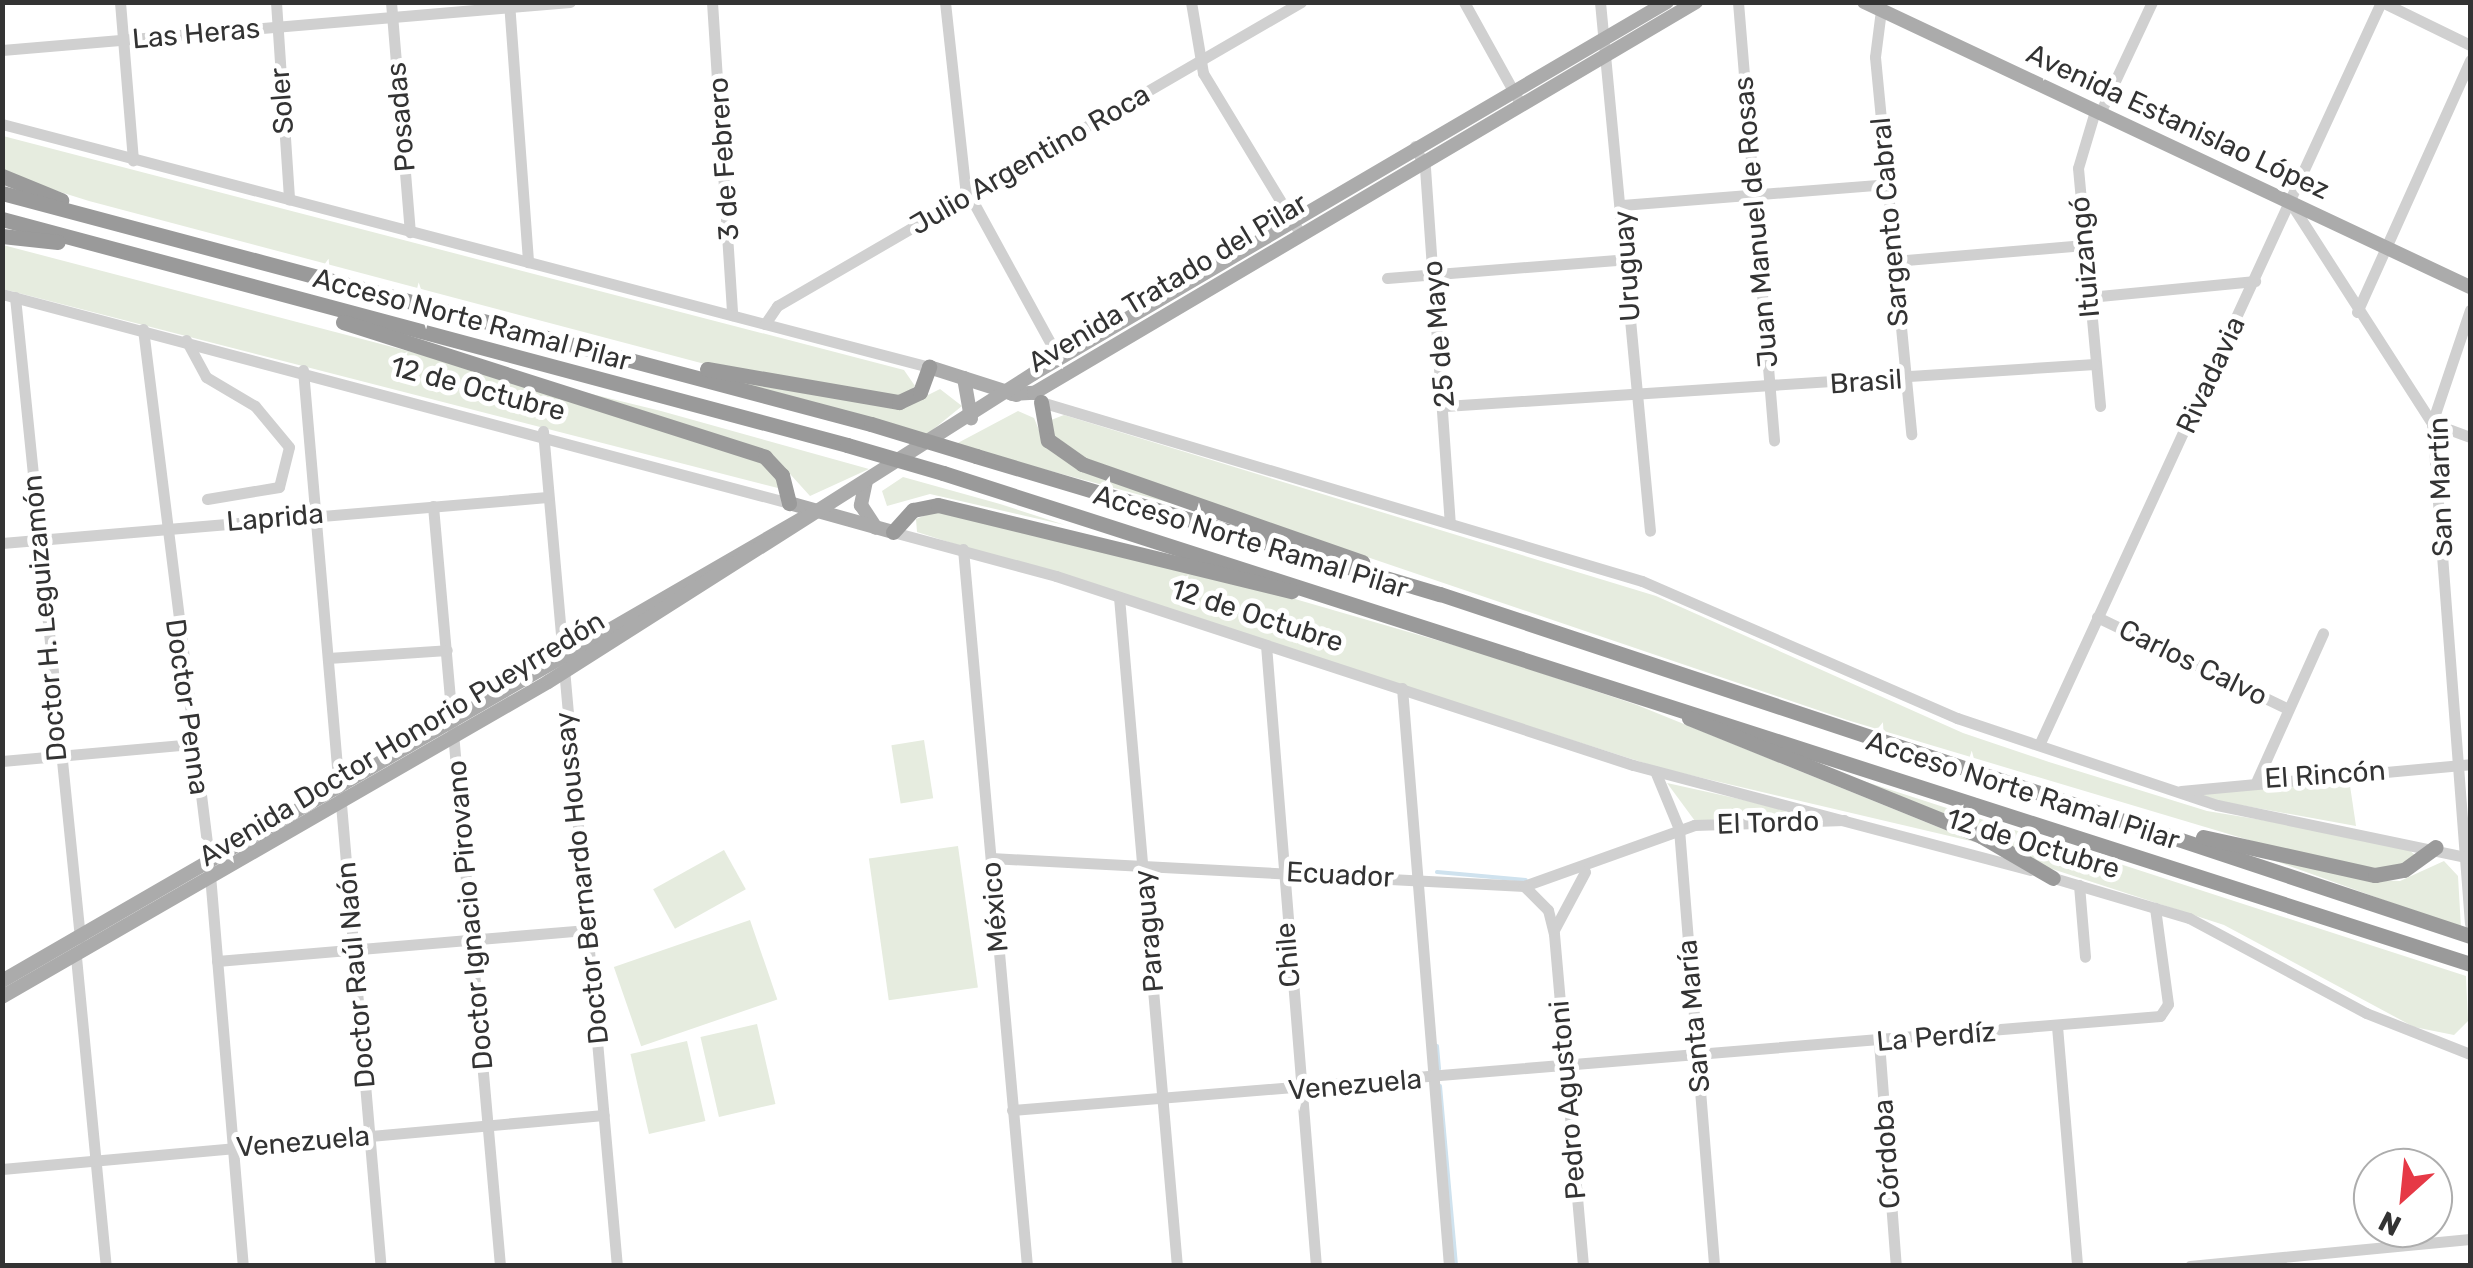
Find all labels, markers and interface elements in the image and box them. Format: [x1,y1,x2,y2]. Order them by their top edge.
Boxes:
street label: Las Heras [131,12,261,56]
street label: Avenida Estanislao López [2021,37,2335,207]
street label: Posadas [379,61,423,173]
street label: Soler [263,67,301,135]
street label: Juan Manuel de Rosas [1727,75,1785,369]
street label: 3 de Febrero [702,76,746,242]
street label: Julio Argentino Roca [904,77,1156,243]
street label: Sargento Cabral [1864,116,1916,328]
street label: Avenida Tratado del Pilar [1022,186,1314,380]
street label: Ituizangó [2063,195,2107,319]
street label: Uruguay [1606,209,1648,323]
street label: 25 de Mayo [1416,259,1462,409]
street label: Acceso Norte Ramal Pilar [309,261,635,379]
street label: Rivadavia [2169,311,2253,439]
street label: 12 de Octubre [387,350,569,428]
street label: Brasil [1829,363,1903,401]
street label: San Martín [2422,417,2460,557]
street label: Doctor H. Leguizamón [16,473,74,763]
street label: Acceso Norte Ramal Pilar [1089,478,1413,606]
street label: Laprida [225,497,325,539]
street label: 12 de Octubre [1166,572,1348,660]
street label: Avenida Doctor Honorio Pueyrredón [193,604,611,874]
street label: Carlos Calvo [2113,613,2273,713]
street label: Doctor Penna [158,616,216,798]
street label: Doctor Bernardo Houssay [548,710,616,1046]
street label: Acceso Norte Ramal Pilar [1862,724,2184,858]
street label: El Rincón [2263,754,2387,796]
street label: Doctor Ignacio Pirovano [440,758,500,1072]
street label: 12 de Octubre [1942,802,2124,886]
street label: El Tordo [1716,804,1820,842]
street label: Ecuador [1285,855,1395,895]
street label: Doctor Raúl Naón [329,860,383,1090]
street label: México [974,860,1016,954]
street label: Paraguay [1127,868,1171,994]
street label: Chile [1268,921,1308,989]
street label: Santa María [1671,938,1717,1094]
street label: Pedro Agustoni [1543,999,1593,1201]
street label: La Perdíz [1875,1015,1997,1059]
street label: Venezuela [1287,1062,1423,1108]
street label: Córdoba [1866,1098,1908,1210]
street label: Venezuela [235,1119,371,1165]
north arrow [2353,1148,2453,1248]
text: N [2374,1204,2407,1243]

